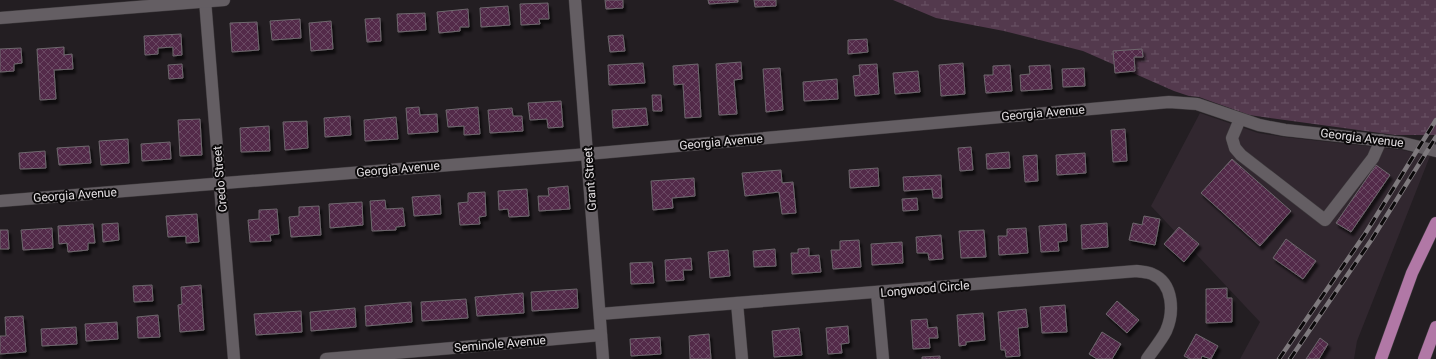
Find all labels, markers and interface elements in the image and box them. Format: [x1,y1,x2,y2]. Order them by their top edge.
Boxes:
street label: Georgia Avenue [1001,102,1085,124]
street label: Georgia Avenue [1320,126,1404,150]
street label: Georgia Avenue [679,131,763,153]
street label: Credo Street [210,145,230,213]
street label: Grant Street [581,147,599,211]
street label: Georgia Avenue [356,158,440,180]
street label: Georgia Avenue [33,185,117,205]
street label: Longwood Circle [880,278,970,300]
street label: Seminole Avenue [454,333,546,355]

